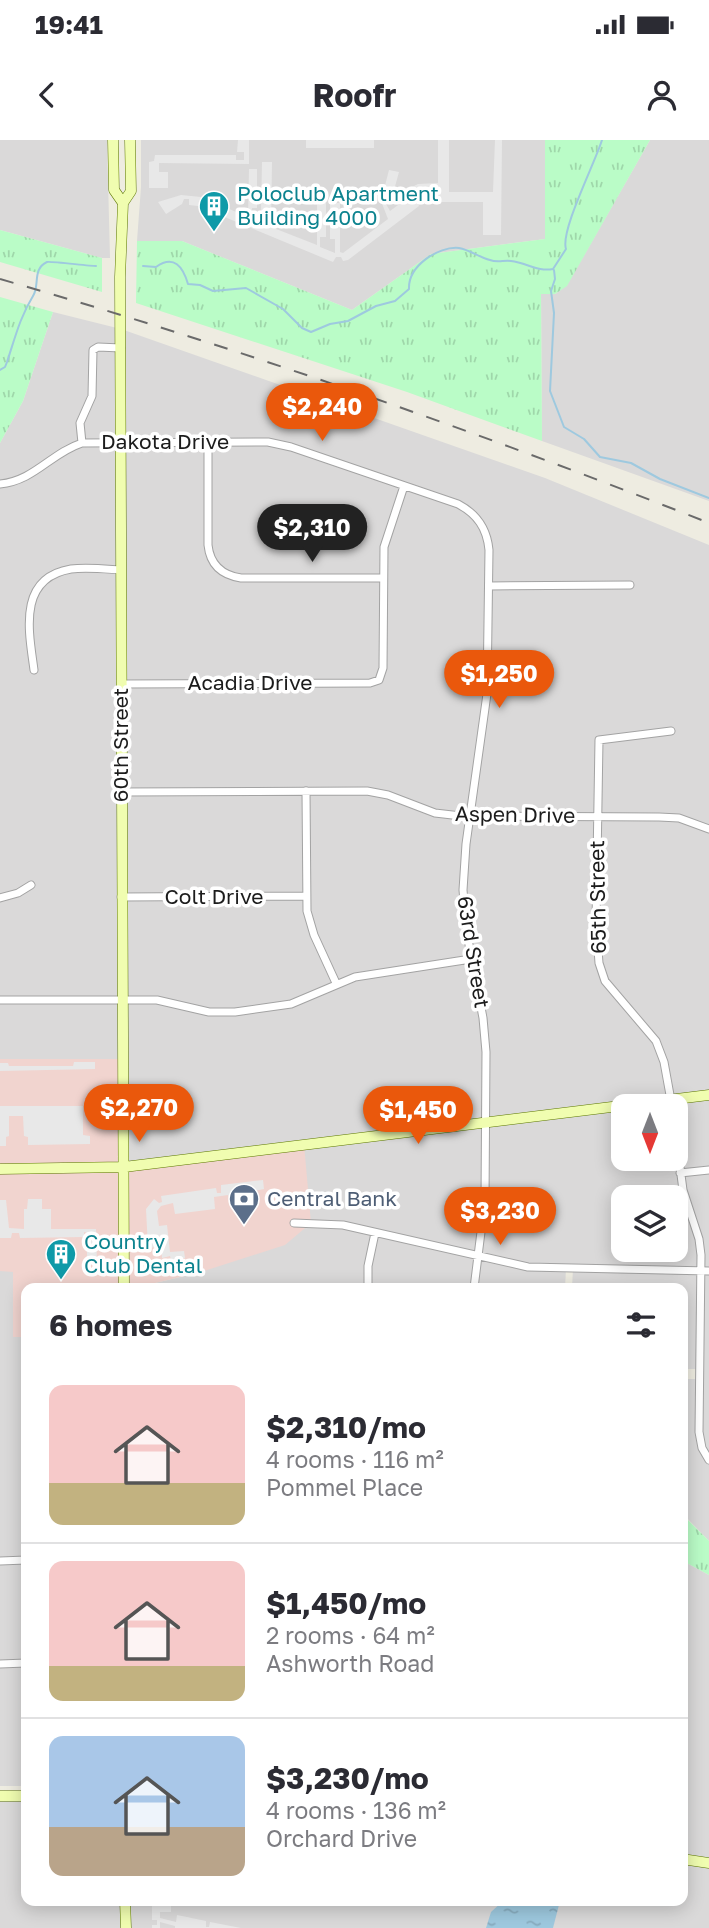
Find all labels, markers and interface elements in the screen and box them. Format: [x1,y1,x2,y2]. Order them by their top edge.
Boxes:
text: 19:41 [35,9,103,40]
icon: back [28,76,66,114]
text: Roofr [312,76,397,114]
icon: person [643,76,681,114]
place label: Poloclub Apartment Building 4000 [237,180,439,230]
building icon: Poloclub Apartment Building 4000 [197,189,231,233]
pin: $2,240 [265,384,379,443]
text: $2,240 [282,392,362,420]
street label: Dakota Drive [101,428,229,454]
pin: $2,310 [255,504,369,564]
text: $2,310 [273,513,351,541]
pin: $1,250 [442,650,556,710]
text: $1,250 [460,659,538,687]
street label: Acadia Drive [188,669,312,695]
street label: 60th Street [107,688,133,802]
street label: Aspen Drive [455,800,575,828]
street label: 65th Street [583,840,611,954]
street label: Colt Drive [165,883,263,909]
street label: 63rd Street [452,894,496,1010]
pin: $2,270 [82,1084,196,1144]
pin: $1,450 [361,1086,475,1146]
text: $2,270 [100,1093,178,1121]
north arrow [611,1094,688,1171]
map controls [611,1094,688,1262]
text: $1,450 [379,1095,457,1123]
bank icon: Central Bank [227,1182,261,1226]
place label: Central Bank [267,1185,397,1211]
button: layers [611,1185,688,1262]
pin: $3,230 [443,1188,557,1247]
text: $3,230 [460,1196,540,1224]
place label: Country Club Dental [84,1228,202,1278]
building icon: Country Club Dental [44,1237,78,1281]
icon: filters [622,1306,660,1344]
text: 6 homes [49,1307,172,1343]
text: $2,310/mo [266,1409,426,1445]
icon: home [105,1413,189,1497]
text: 4 rooms · 116 m² [266,1445,444,1473]
text: Pommel Place [266,1473,423,1501]
text: $1,450/mo [266,1585,426,1621]
icon: home [105,1589,189,1673]
text: 2 rooms · 64 m² [266,1621,435,1649]
text: Ashworth Road [266,1649,434,1677]
text: $3,230/mo [266,1760,429,1796]
icon: home [105,1764,189,1848]
text: 4 rooms · 136 m² [266,1796,446,1824]
text: Orchard Drive [266,1824,417,1852]

